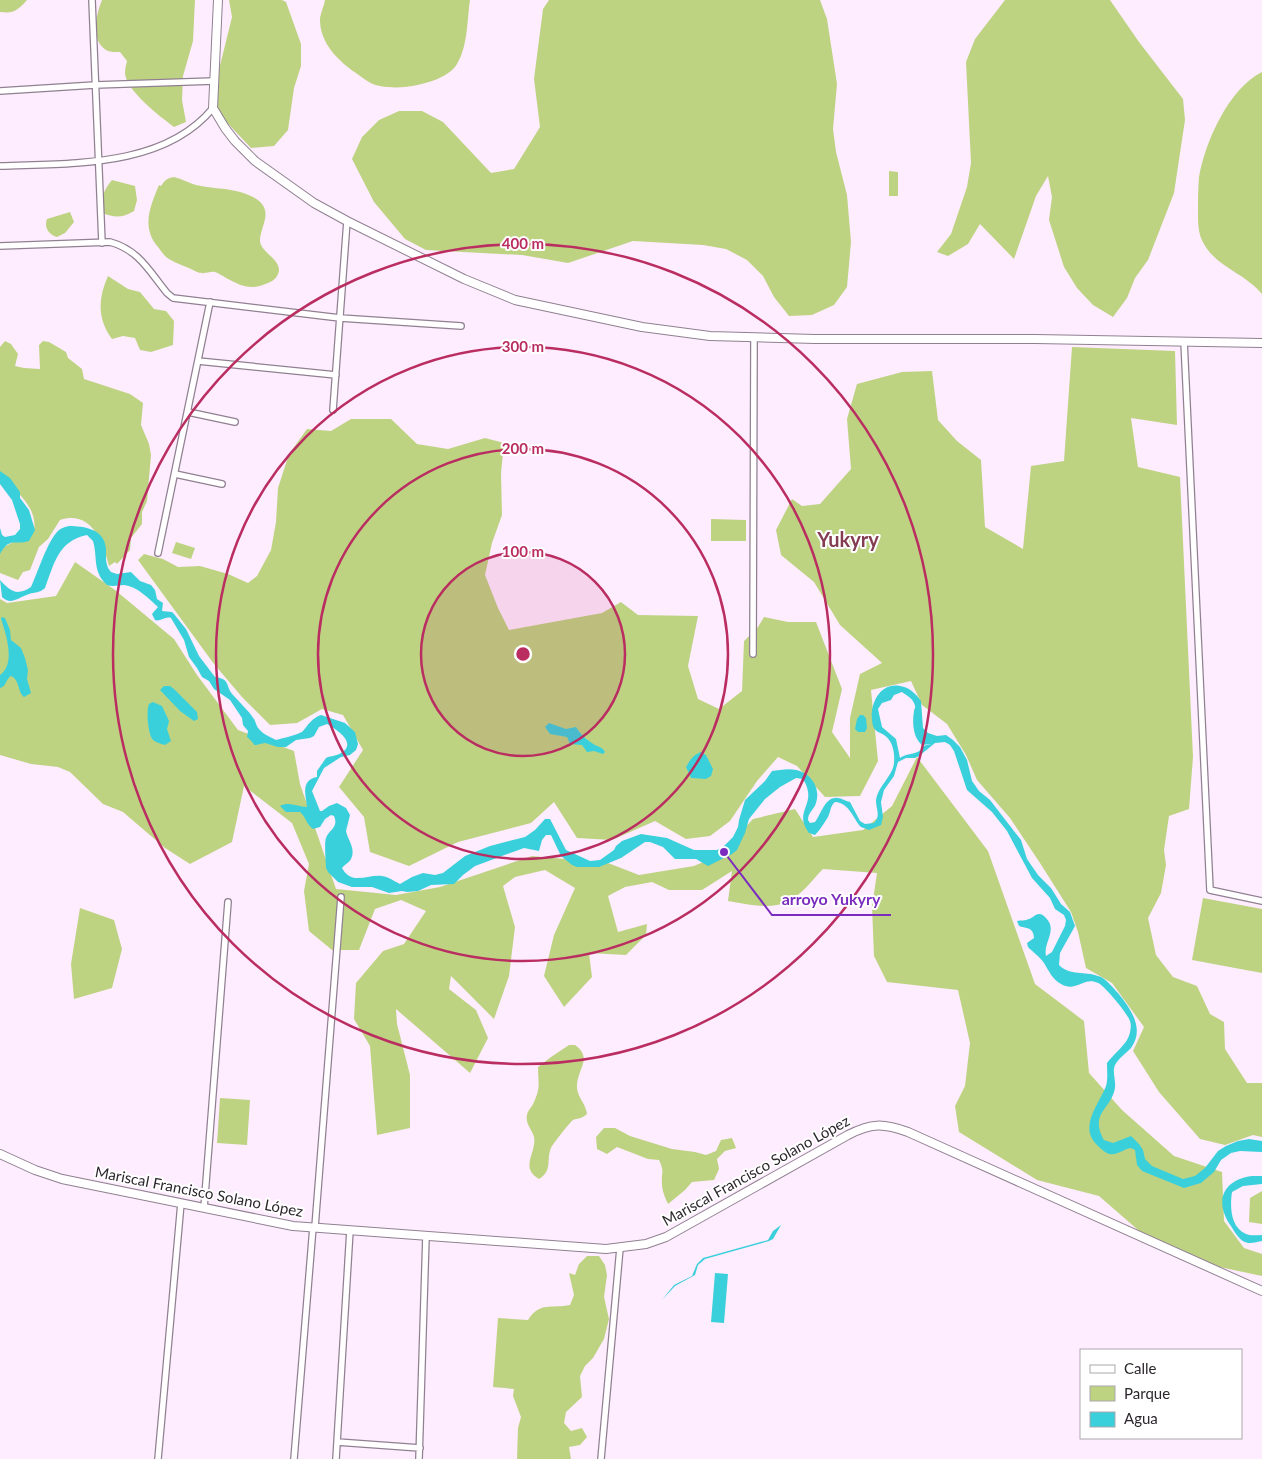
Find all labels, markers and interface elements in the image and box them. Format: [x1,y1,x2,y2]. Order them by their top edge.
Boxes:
text: 400 m [502,234,544,252]
text: 300 m [502,337,544,355]
text: 200 m [502,439,544,457]
district label: Yukyry [816,527,879,551]
text: 100 m [502,542,544,560]
centre of rings [514,645,532,663]
callout: arroyo Yukyry [772,884,891,915]
text: arroyo Yukyry [782,889,881,908]
street label: Mariscal Francisco Solano López [659,1111,853,1229]
street label: Mariscal Francisco Solano López [94,1162,305,1220]
legend [1080,1349,1242,1439]
text: Calle [1124,1359,1157,1377]
text: Parque [1124,1384,1170,1402]
text: Agua [1124,1409,1158,1427]

